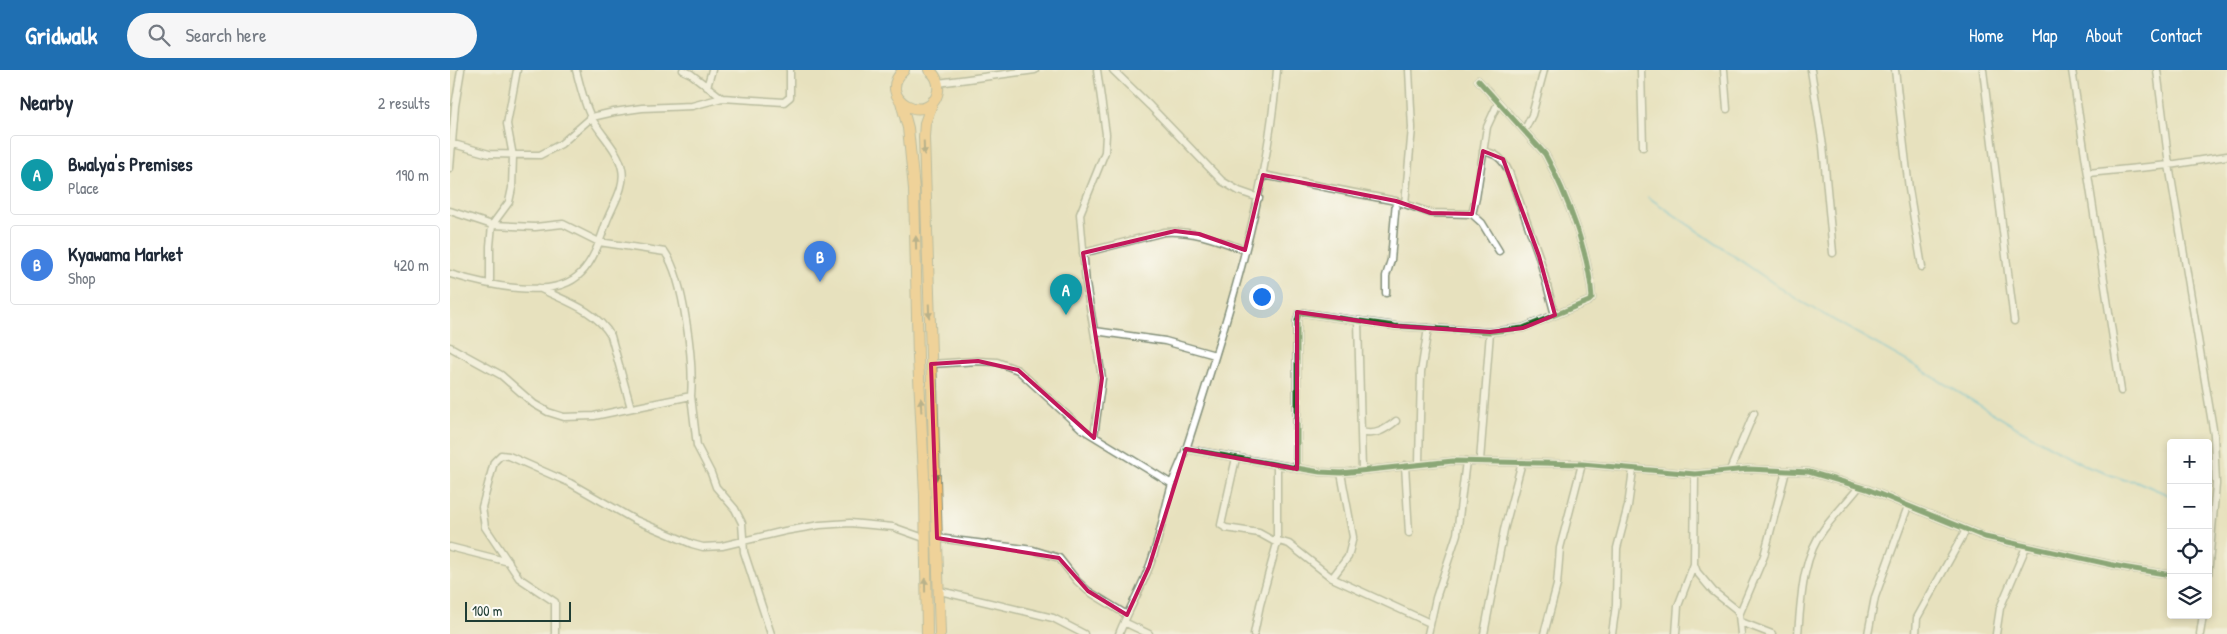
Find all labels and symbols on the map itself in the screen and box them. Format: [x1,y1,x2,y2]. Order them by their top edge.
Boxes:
one-way arrow [921,140,929,156]
one-way arrow [911,235,919,251]
pin: B [804,241,836,282]
pin: A [1050,274,1082,315]
your location [1249,284,1275,310]
one-way arrow [926,303,934,319]
one-way arrow [917,397,925,413]
one-way arrow [932,465,940,481]
one-way arrow [921,577,929,593]
scale bar [465,599,571,622]

